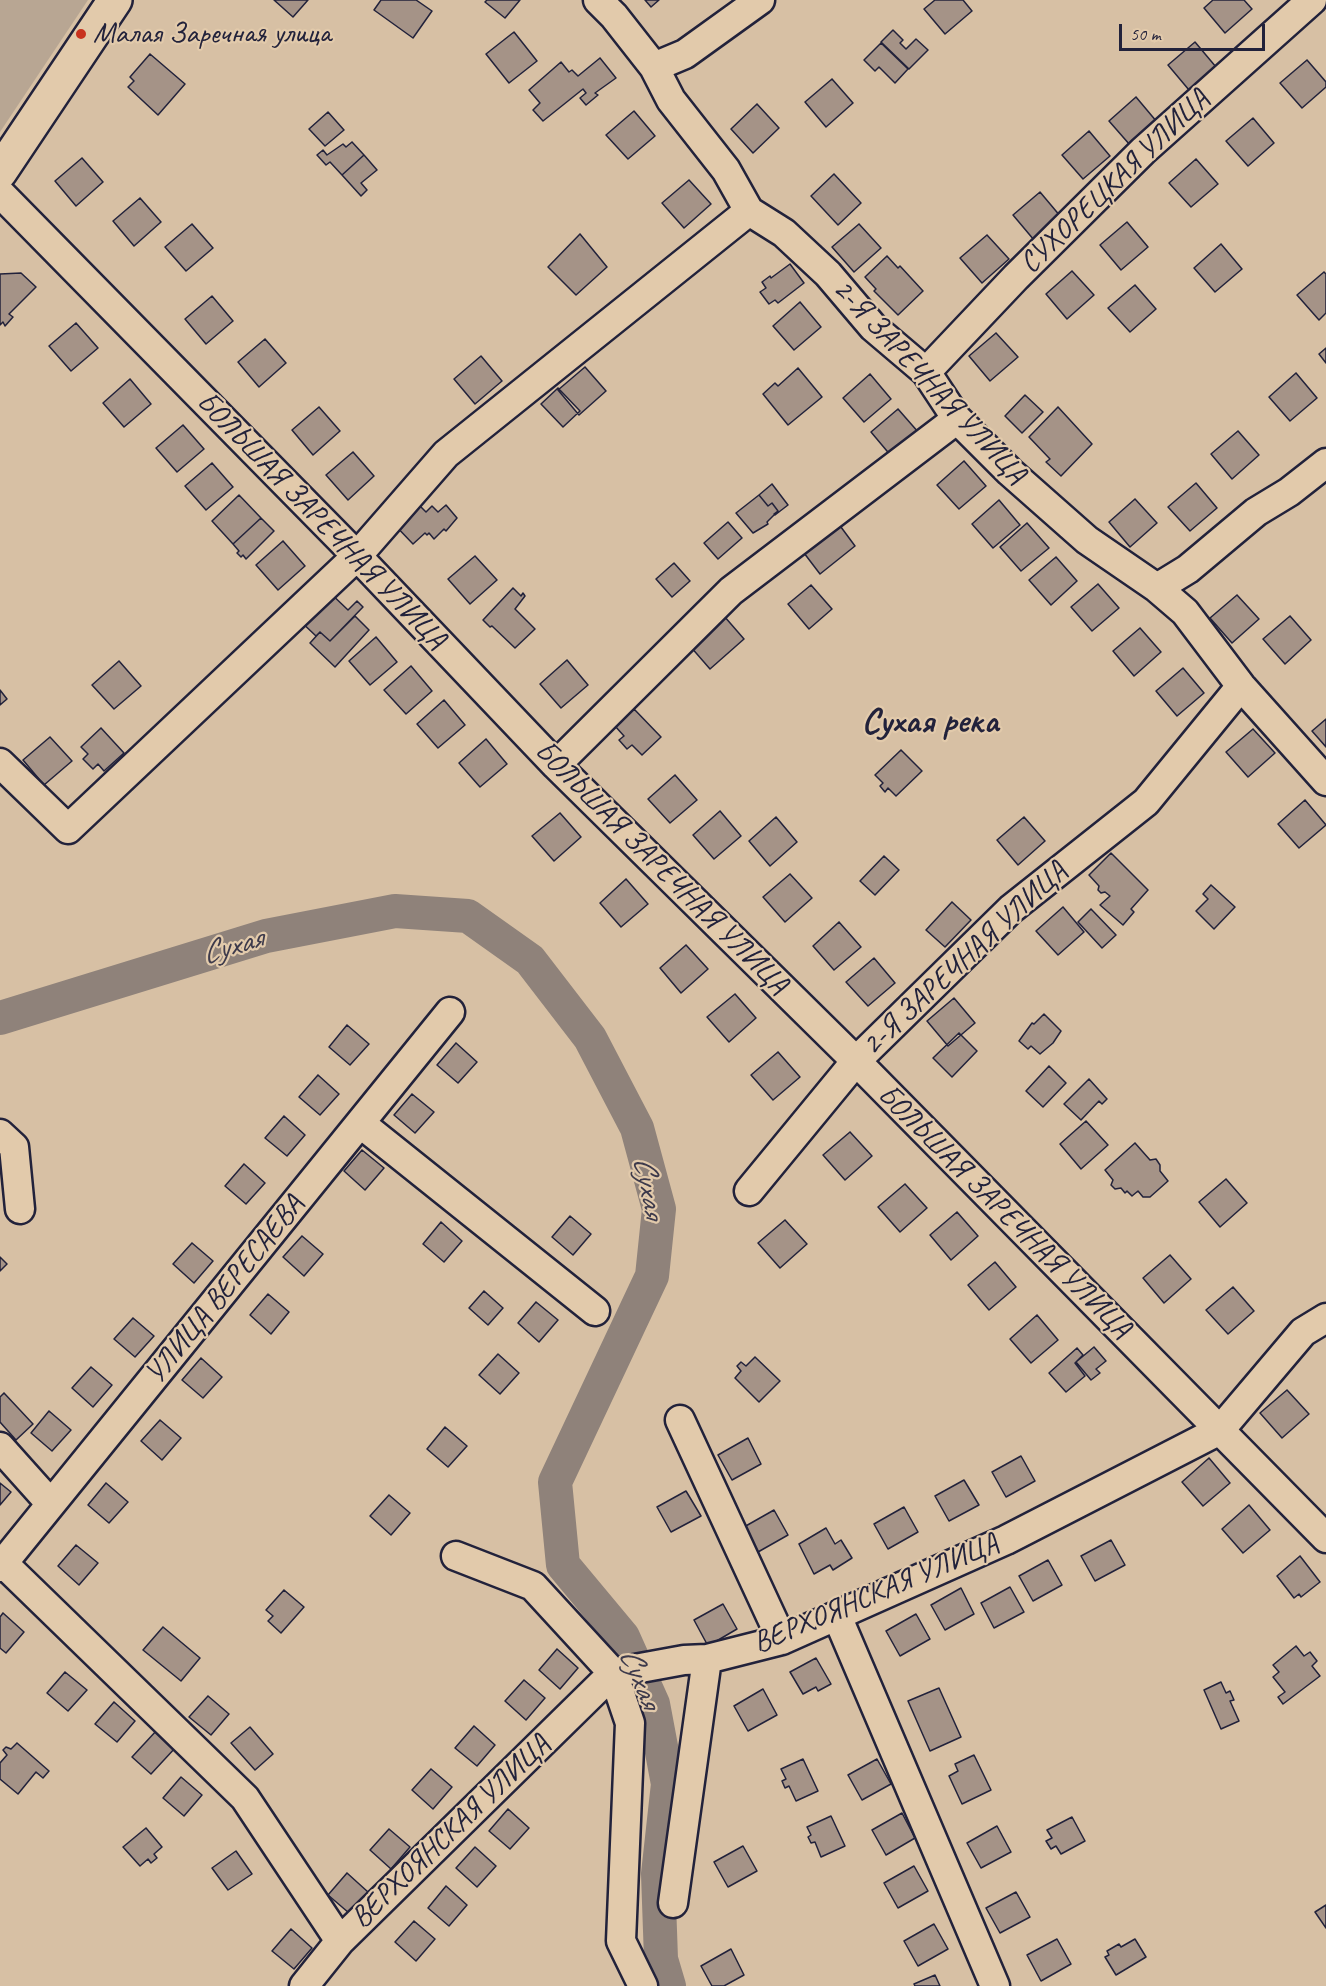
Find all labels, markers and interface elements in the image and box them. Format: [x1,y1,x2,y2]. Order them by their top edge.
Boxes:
scale bar [1122,12,1268,50]
place label: Малая Заречная улица [93,16,331,52]
text: 50 m [1130,23,1161,45]
marker: Малая Заречная улица [74,27,88,41]
street label: СУХОРЕЦКАЯ УЛИЦА [1013,82,1217,282]
street label: 2-Я ЗАРЕЧНАЯ УЛИЦА [825,272,1033,492]
street label: БОЛЬШАЯ ЗАРЕЧНАЯ УЛИЦА [188,385,454,657]
district label: Сухая река [861,701,999,745]
street label: БОЛЬШАЯ ЗАРЕЧНАЯ УЛИЦА [527,734,795,1002]
street label: 2-Я ЗАРЕЧНАЯ УЛИЦА [855,855,1075,1063]
water label: Сухая [197,920,267,974]
street label: БОЛЬШАЯ ЗАРЕЧНАЯ УЛИЦА [870,1078,1138,1346]
water label: Сухая [624,1153,672,1221]
street label: УЛИЦА ВЕРЕСАЕВА [138,1188,312,1392]
street label: ВЕРХОЯНСКАЯ УЛИЦА [748,1526,1004,1662]
water label: Сухая [610,1642,668,1714]
street label: ВЕРХОЯНСКАЯ УЛИЦА [344,1728,558,1936]

